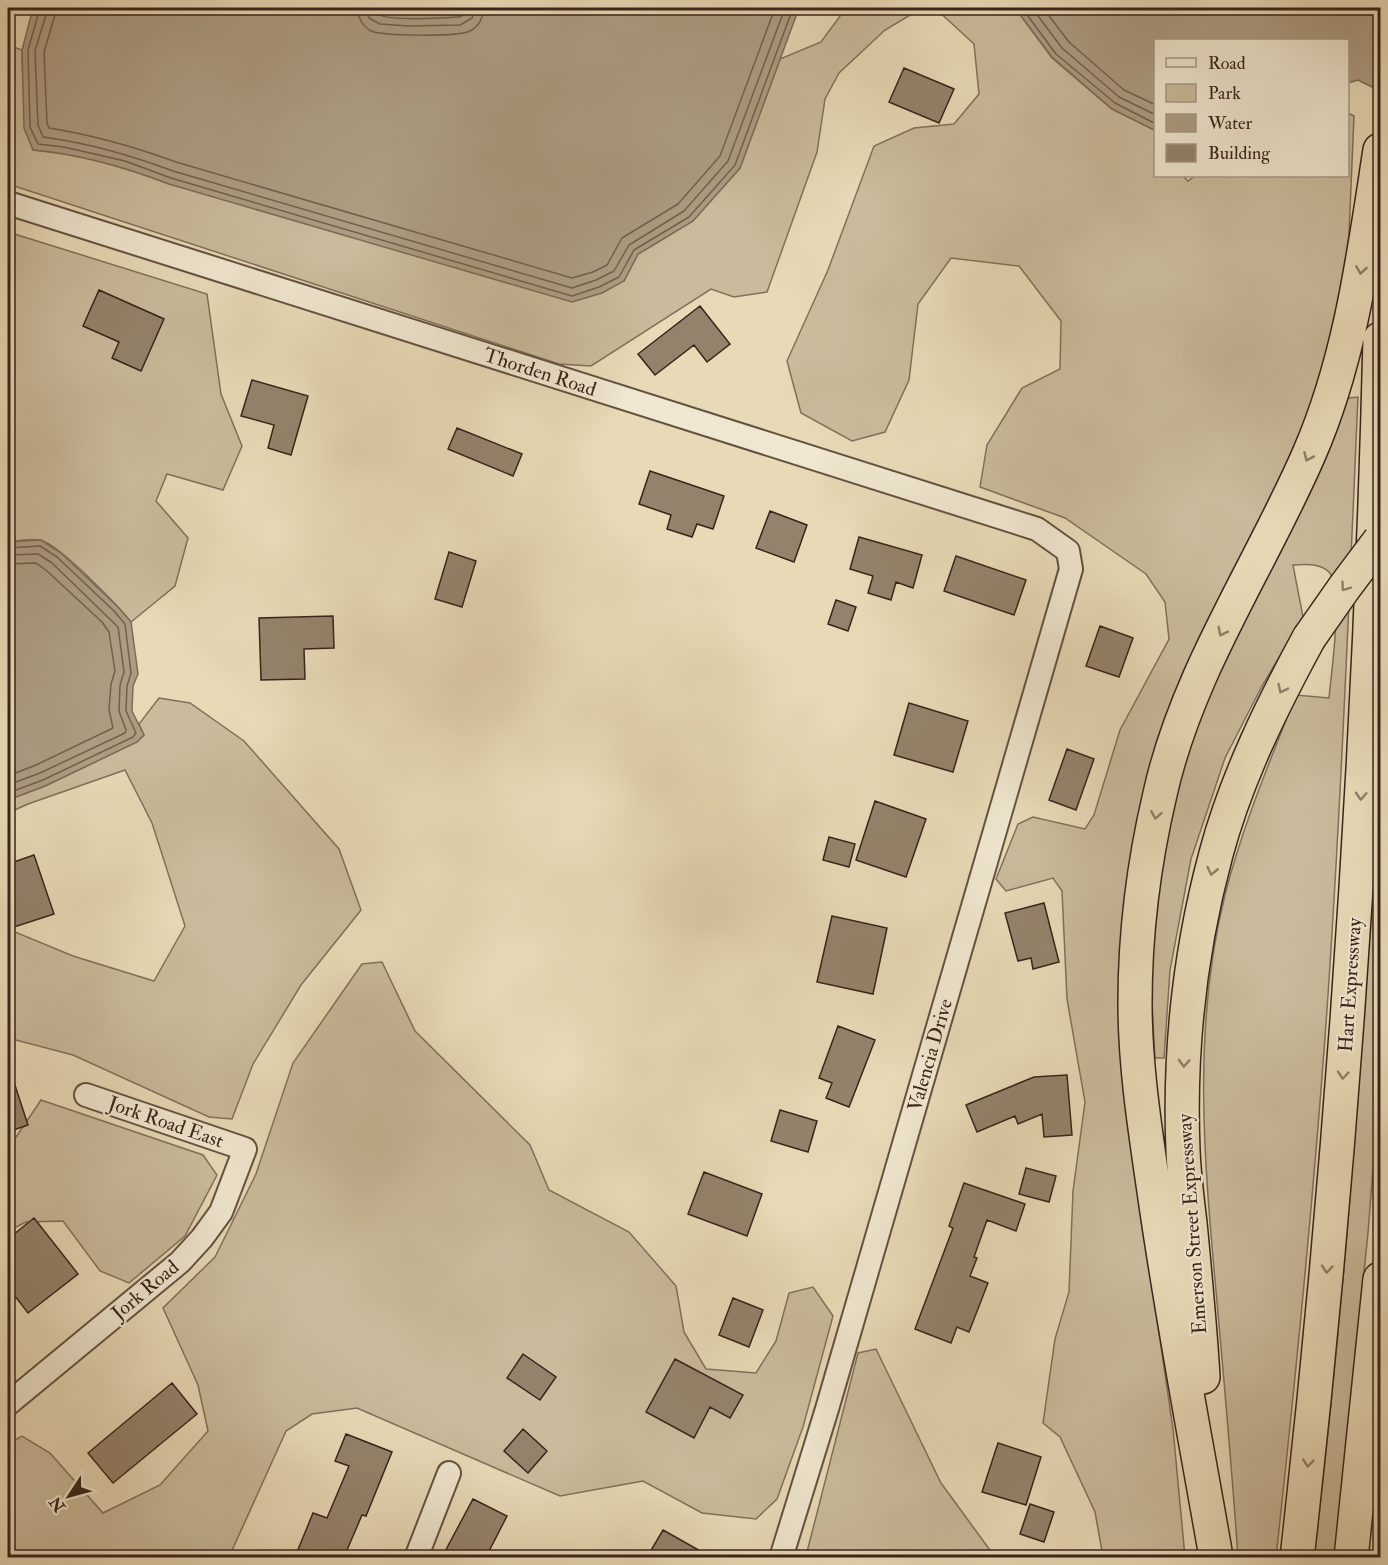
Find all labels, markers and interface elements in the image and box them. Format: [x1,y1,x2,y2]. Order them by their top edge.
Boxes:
legend [1154,39,1349,177]
text: Road [1208,52,1246,75]
text: Park [1208,82,1241,105]
text: Water [1207,112,1252,135]
text: Building [1208,142,1271,165]
one-way arrow [1355,265,1368,275]
street label: Thorden Road [481,342,600,402]
one-way arrow [1303,451,1315,462]
one-way arrow [1341,580,1352,591]
one-way arrow [1217,626,1229,637]
one-way arrow [1278,683,1290,694]
one-way arrow [1355,792,1368,801]
one-way arrow [1150,809,1163,819]
one-way arrow [1206,866,1219,876]
street label: Hart Expressway [1333,916,1368,1053]
street label: Valencia Drive [902,996,958,1114]
one-way arrow [1177,1059,1190,1068]
one-way arrow [1337,1070,1350,1079]
street label: Jork Road East [104,1090,228,1154]
street label: Emerson Street Expressway [1172,1112,1213,1335]
street label: Jork Road [105,1255,184,1326]
one-way arrow [1321,1265,1334,1274]
one-way arrow [1302,1459,1315,1468]
north arrow [39,1466,99,1526]
text: N [45,1492,71,1517]

